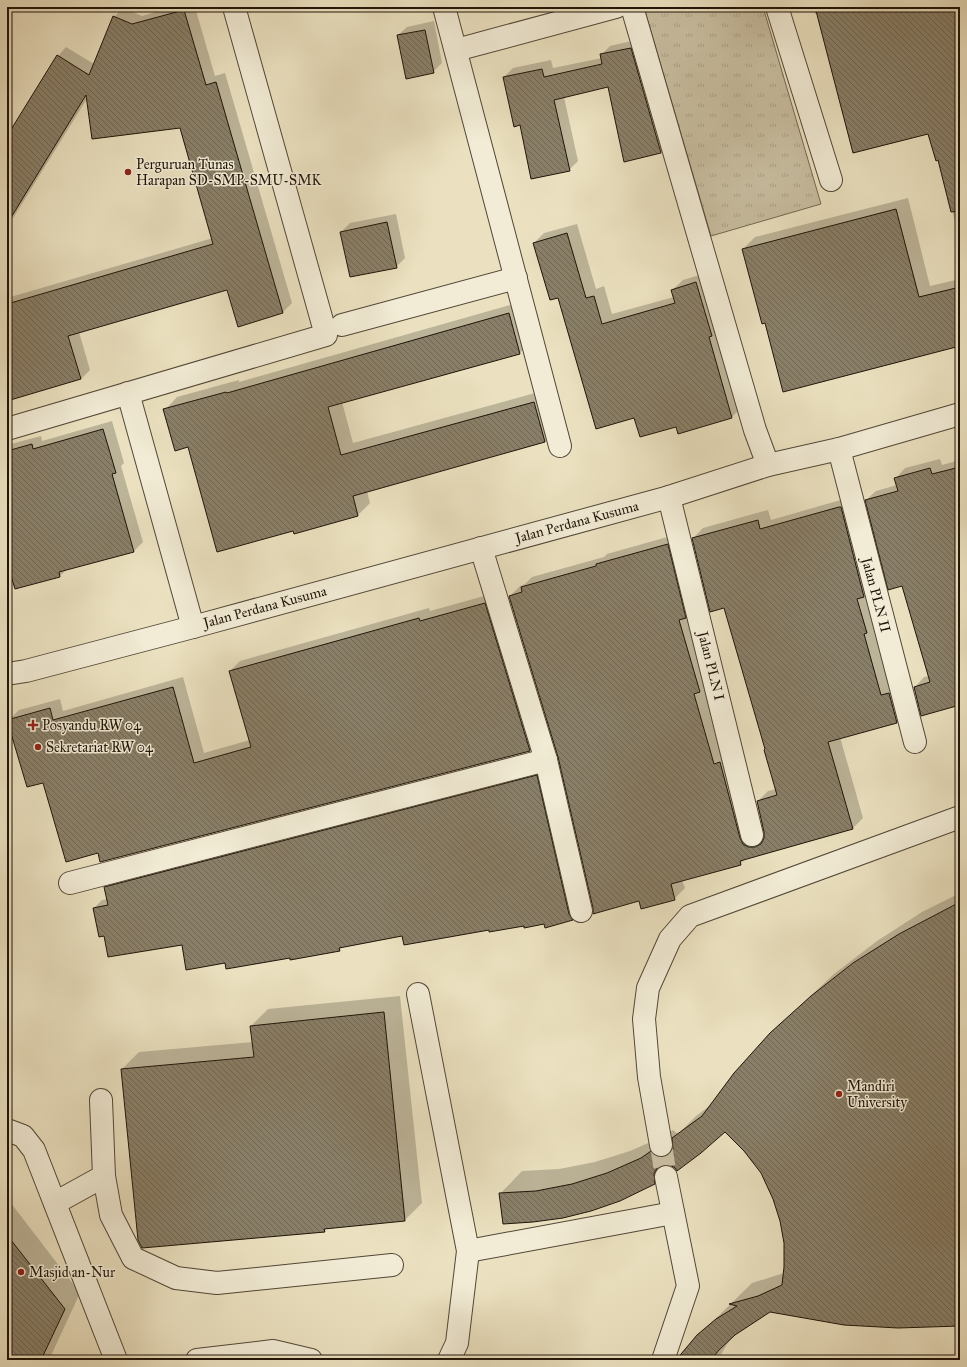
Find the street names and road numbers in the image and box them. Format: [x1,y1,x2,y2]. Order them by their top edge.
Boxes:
street label: Jalan Perdana Kusuma [512,497,641,548]
street label: Jalan PLN II [856,554,894,635]
street label: Jalan Perdana Kusuma [200,582,329,633]
street label: Jalan PLN I [693,628,728,703]

